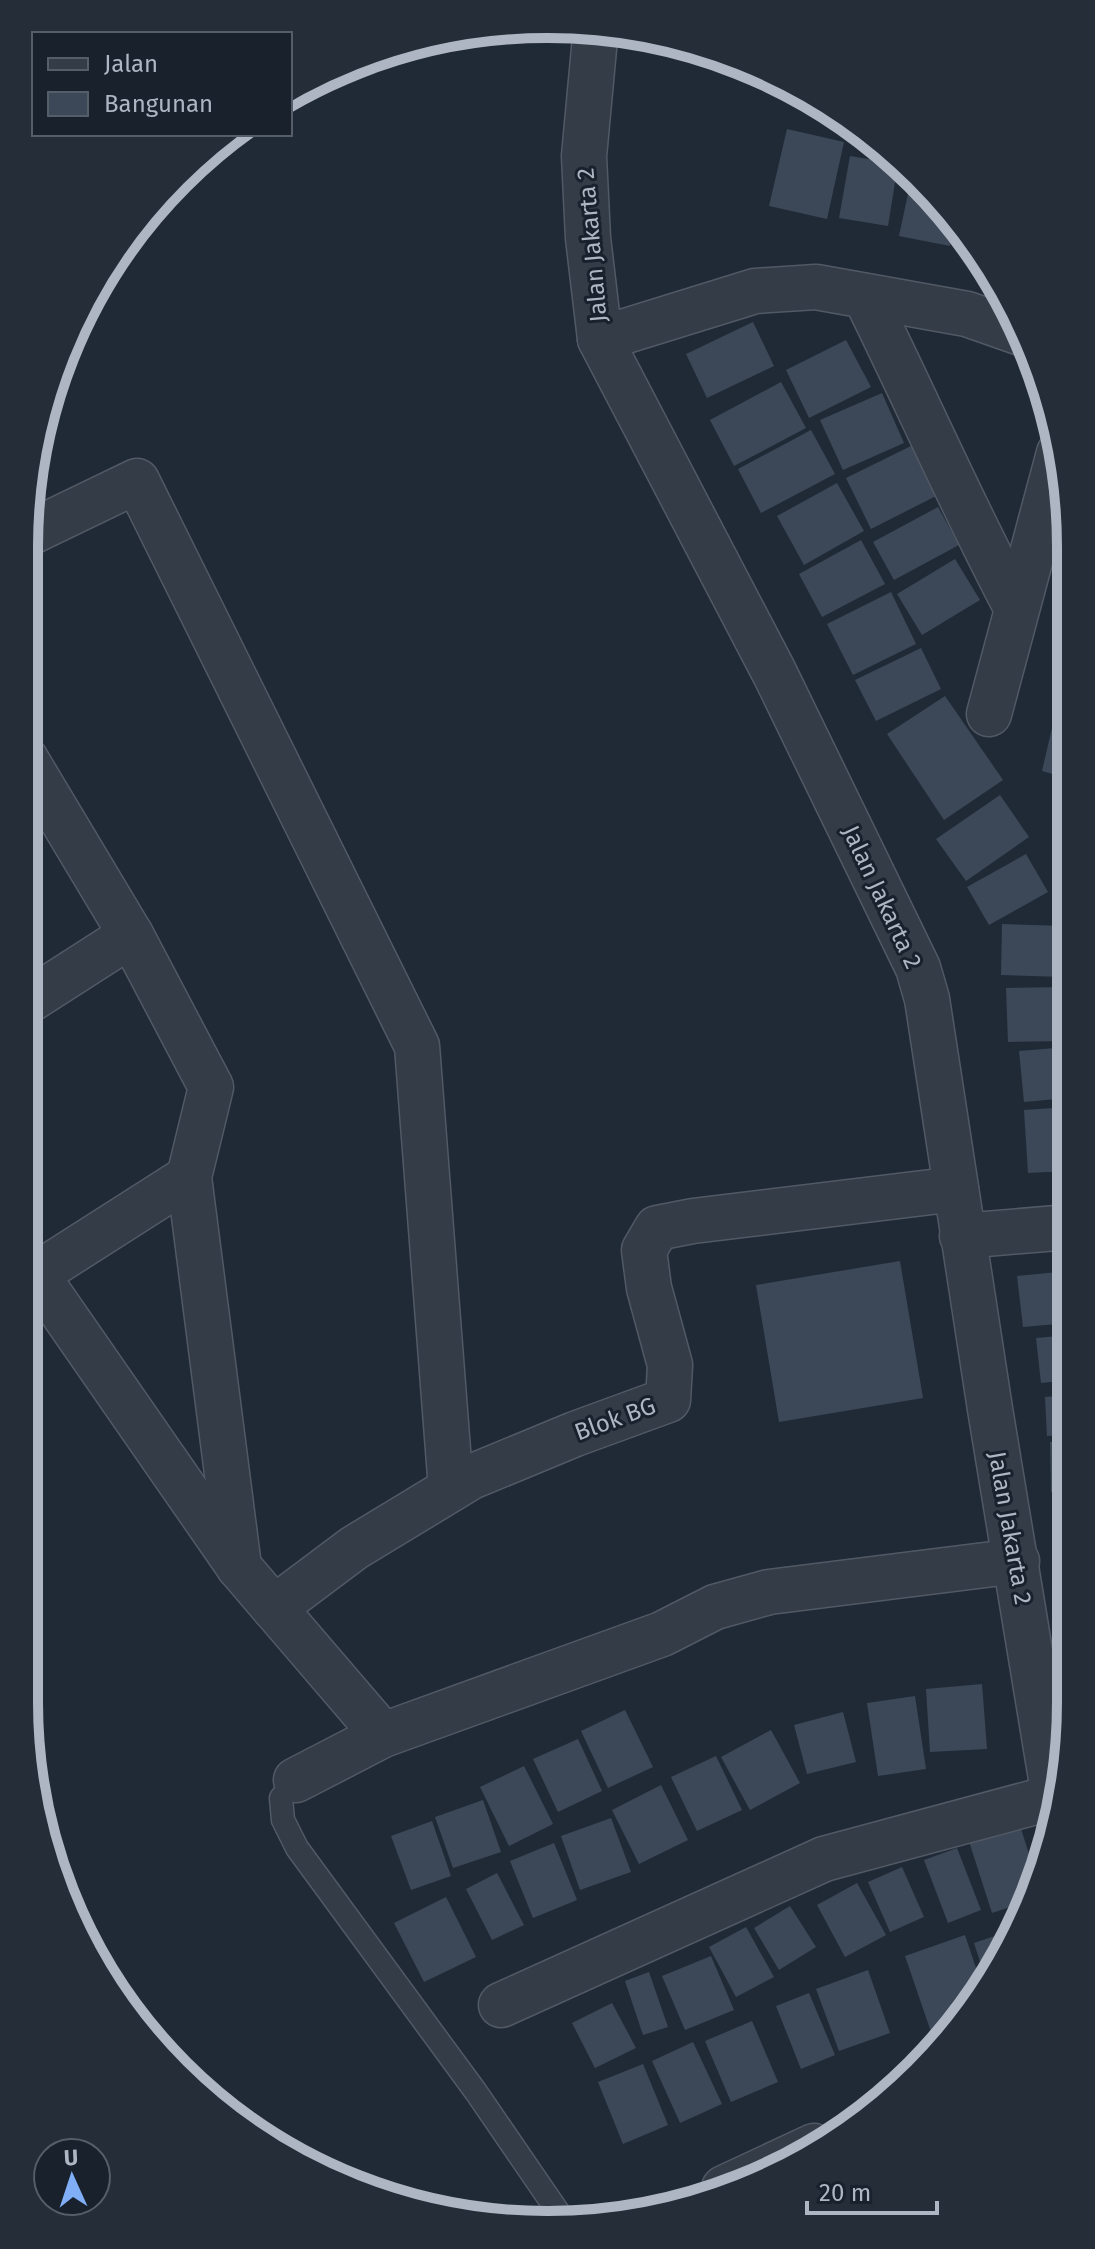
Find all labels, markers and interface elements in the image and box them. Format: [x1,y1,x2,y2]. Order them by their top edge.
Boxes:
legend [32,32,292,136]
text: Jalan [104,50,158,78]
text: Bangunan [104,90,213,118]
street label: Jalan Jakarta 2 [571,167,613,323]
street label: Jalan Jakarta 2 [837,821,927,973]
street label: Blok BG [571,1391,659,1447]
street label: Jalan Jakarta 2 [983,1449,1037,1607]
north arrow [32,2137,112,2217]
text: U [63,2144,79,2171]
scale bar [807,2165,937,2215]
text: 20 m [819,2179,871,2207]

